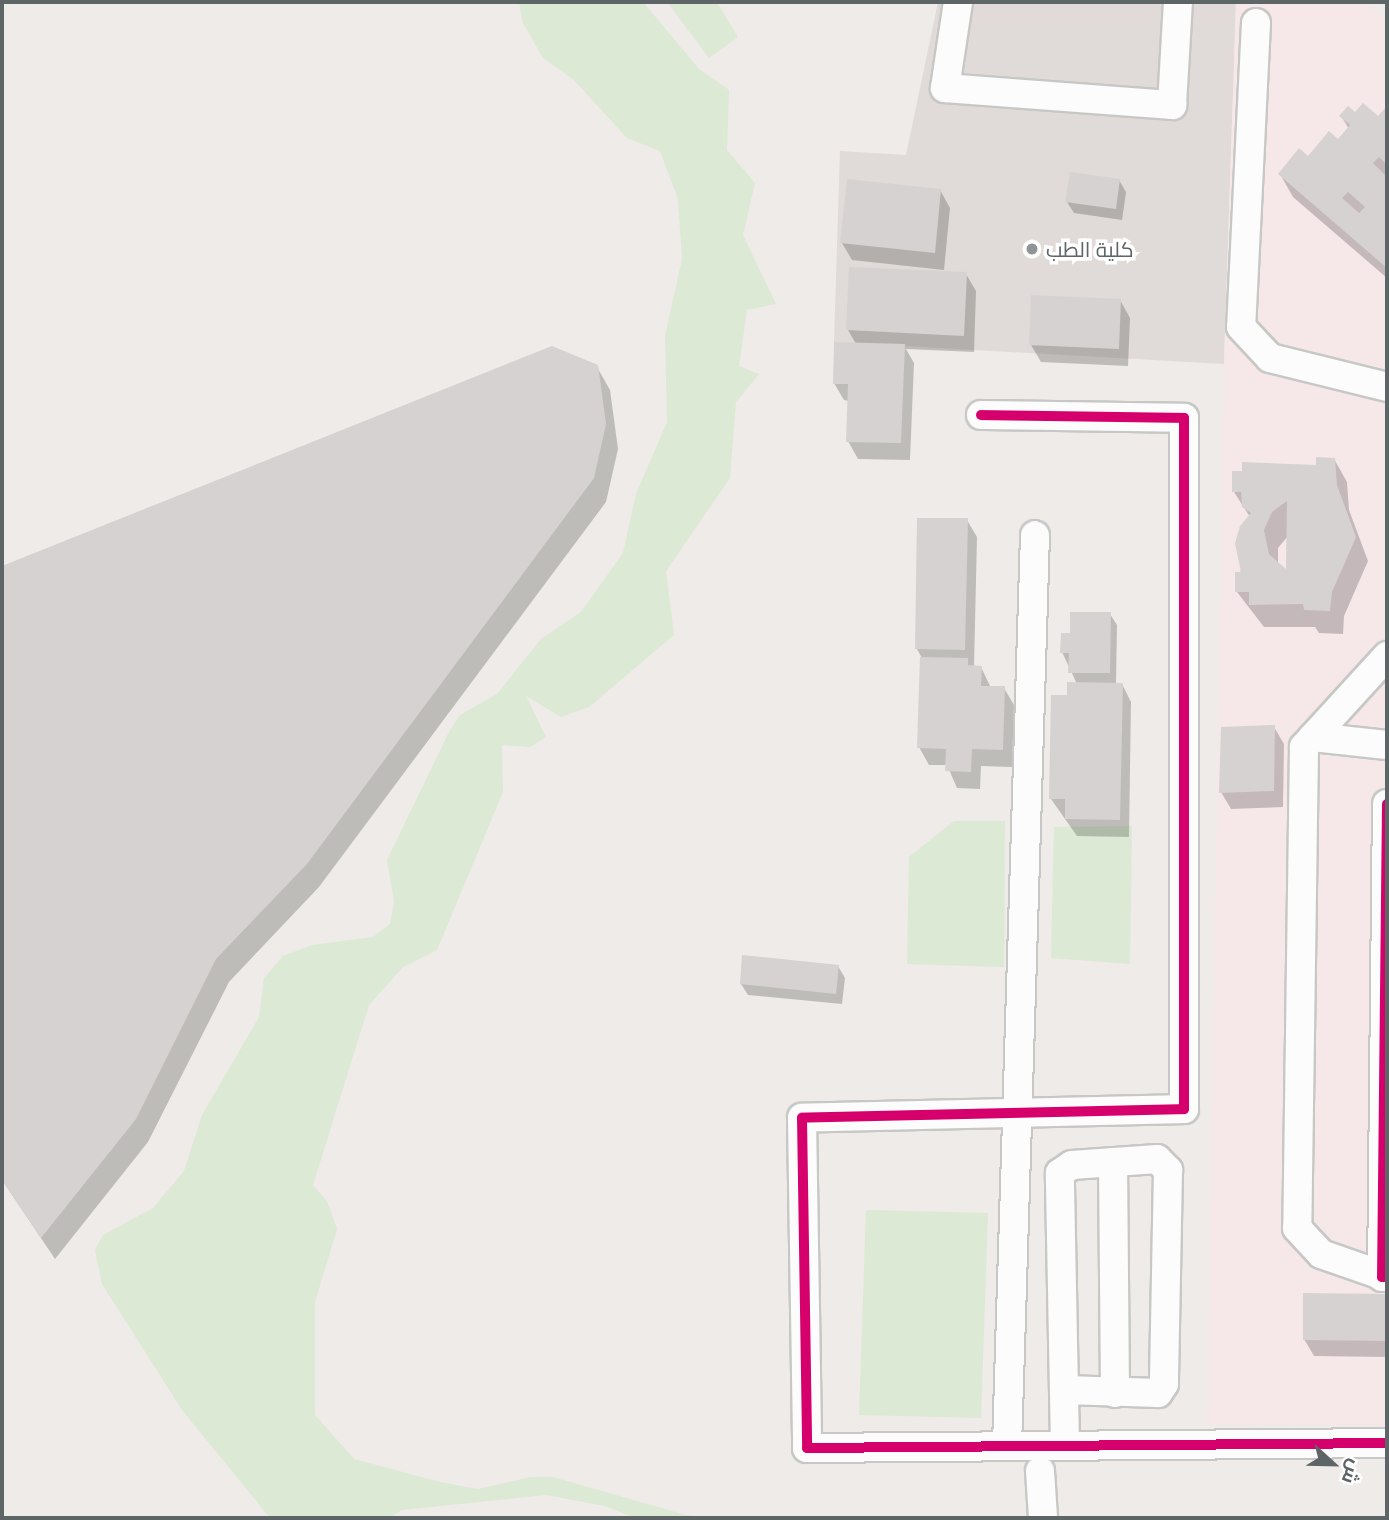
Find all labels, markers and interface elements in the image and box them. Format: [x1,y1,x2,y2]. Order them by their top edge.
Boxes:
place label: كلية الطب [1046,236,1134,262]
marker: كلية الطب [1024,241,1040,257]
north arrow [1298,1429,1368,1499]
text: ش [1336,1456,1369,1488]

